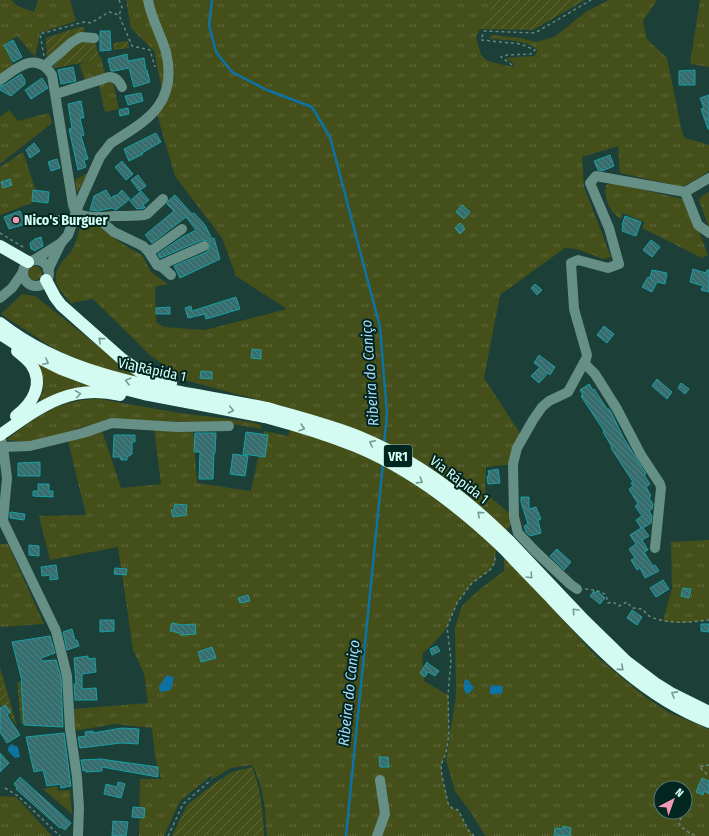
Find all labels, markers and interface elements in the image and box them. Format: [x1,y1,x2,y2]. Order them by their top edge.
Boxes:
place label: Nico's Burguer [24,212,108,229]
marker: Nico's Burguer [11,215,21,225]
water label: Ribeira do Caniço [357,319,383,427]
one-way arrow [98,337,106,345]
street label: Via Rápida 1 [116,354,188,386]
one-way arrow [42,357,49,365]
one-way arrow [125,377,132,386]
one-way arrow [75,390,81,399]
one-way arrow [228,406,234,414]
one-way arrow [298,423,305,432]
one-way arrow [369,440,377,448]
road number: VR1 [384,445,412,467]
street label: Via Rápida 1 [426,452,492,508]
one-way arrow [416,476,423,483]
one-way arrow [478,512,485,519]
one-way arrow [525,571,533,579]
one-way arrow [573,608,580,615]
water label: Ribeira do Caniço [334,639,364,747]
one-way arrow [616,664,624,671]
one-way arrow [671,692,678,699]
north arrow [653,780,693,820]
text: N [672,786,686,800]

